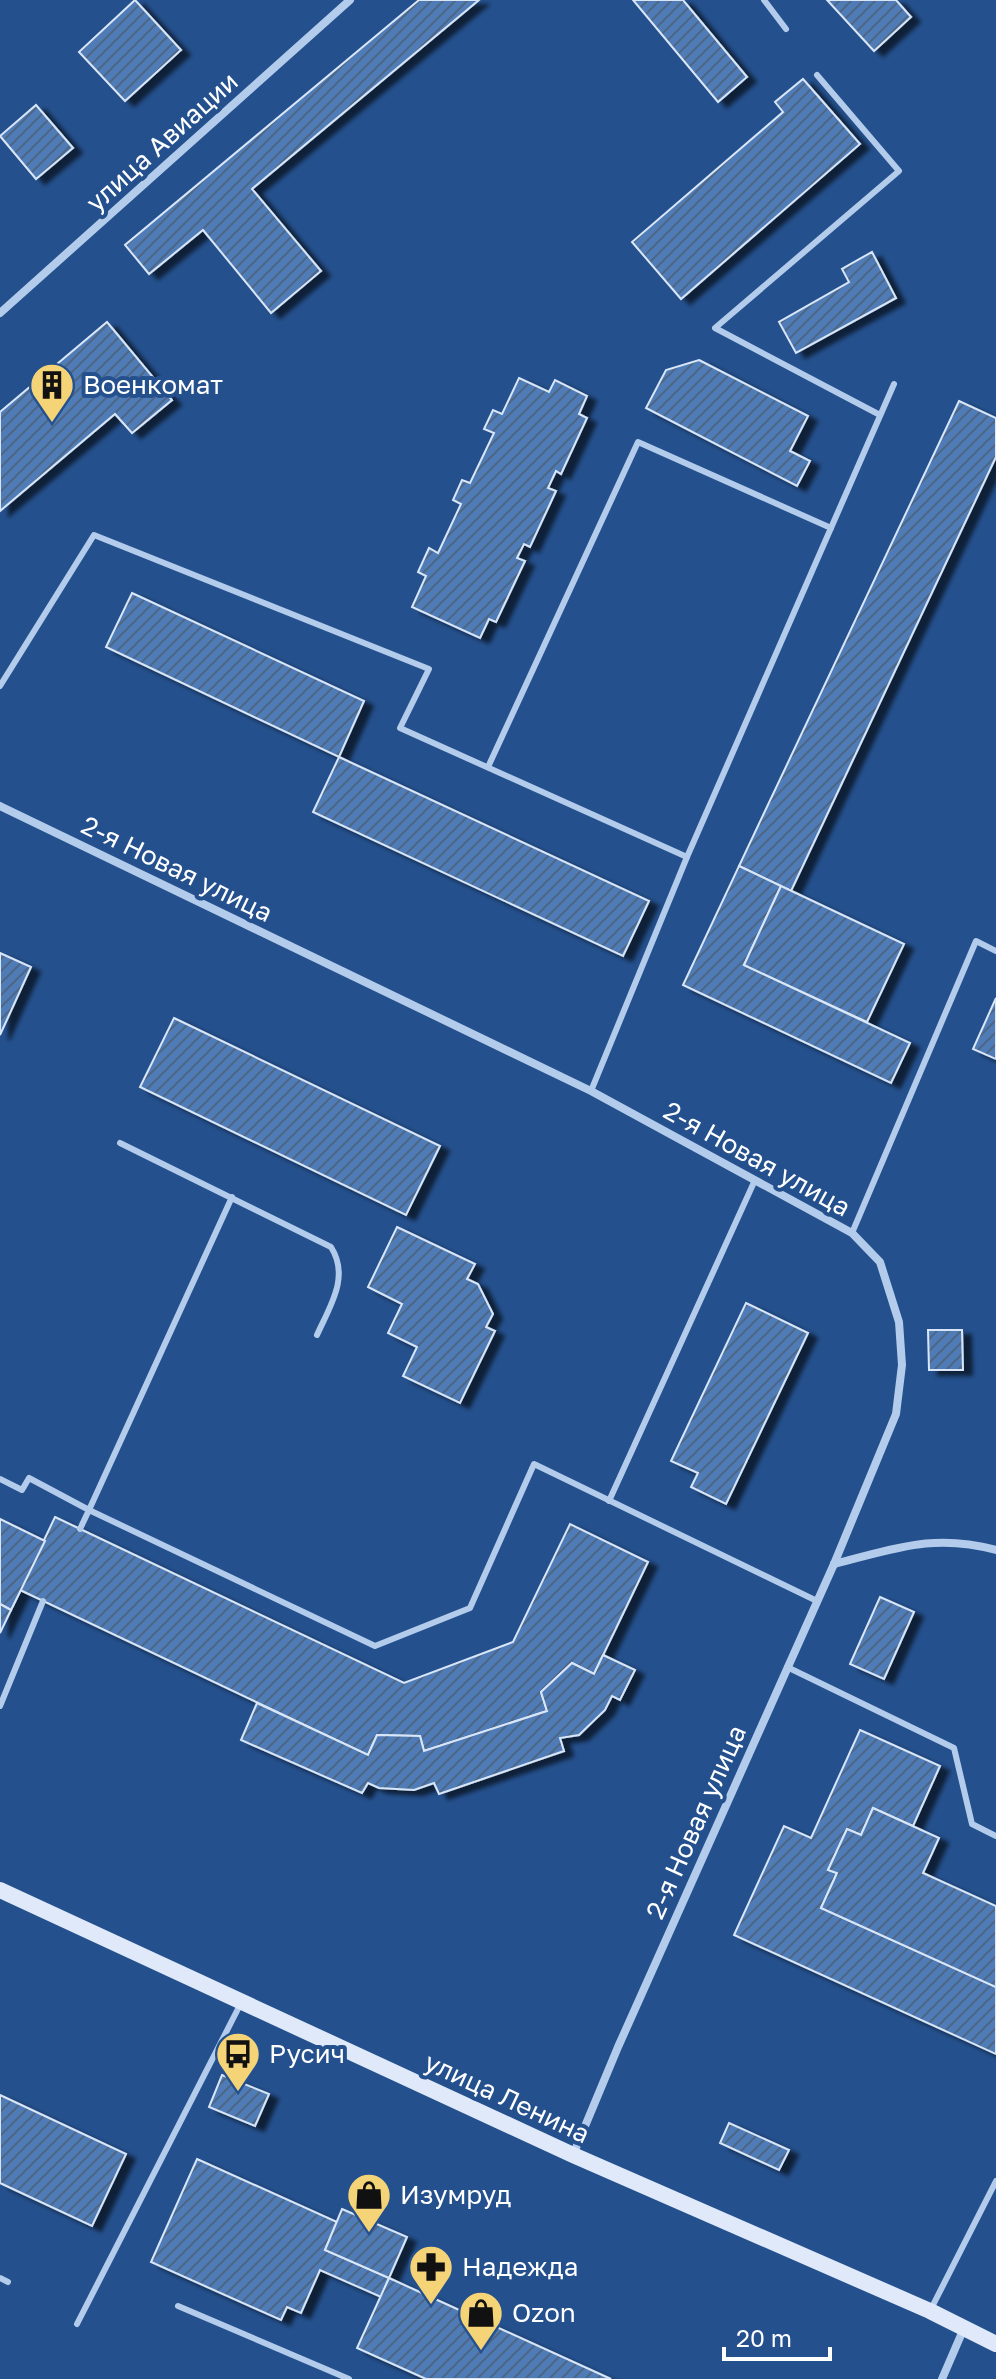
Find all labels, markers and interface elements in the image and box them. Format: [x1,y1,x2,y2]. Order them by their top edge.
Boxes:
street label: улица Авиации [80,65,244,218]
building icon: Военкомат [28,361,76,424]
place label: Военкомат [83,369,223,400]
street label: 2-я Новая улица [77,809,278,928]
street label: 2-я Новая улица [659,1094,856,1223]
street label: 2-я Новая улица [639,1720,752,1923]
bus stop icon: Русич [214,2030,262,2093]
place label: Русич [269,2038,345,2069]
street label: улица Ленина [420,2046,595,2149]
shop icon: Изумруд [345,2171,393,2234]
place label: Изумруд [400,2179,511,2210]
pharmacy icon: Надежда [407,2243,455,2306]
place label: Надежда [462,2251,578,2282]
shop icon: Ozon [457,2289,505,2352]
place label: Ozon [512,2297,576,2328]
scale bar [724,2311,830,2361]
text: 20 m [736,2323,792,2352]

